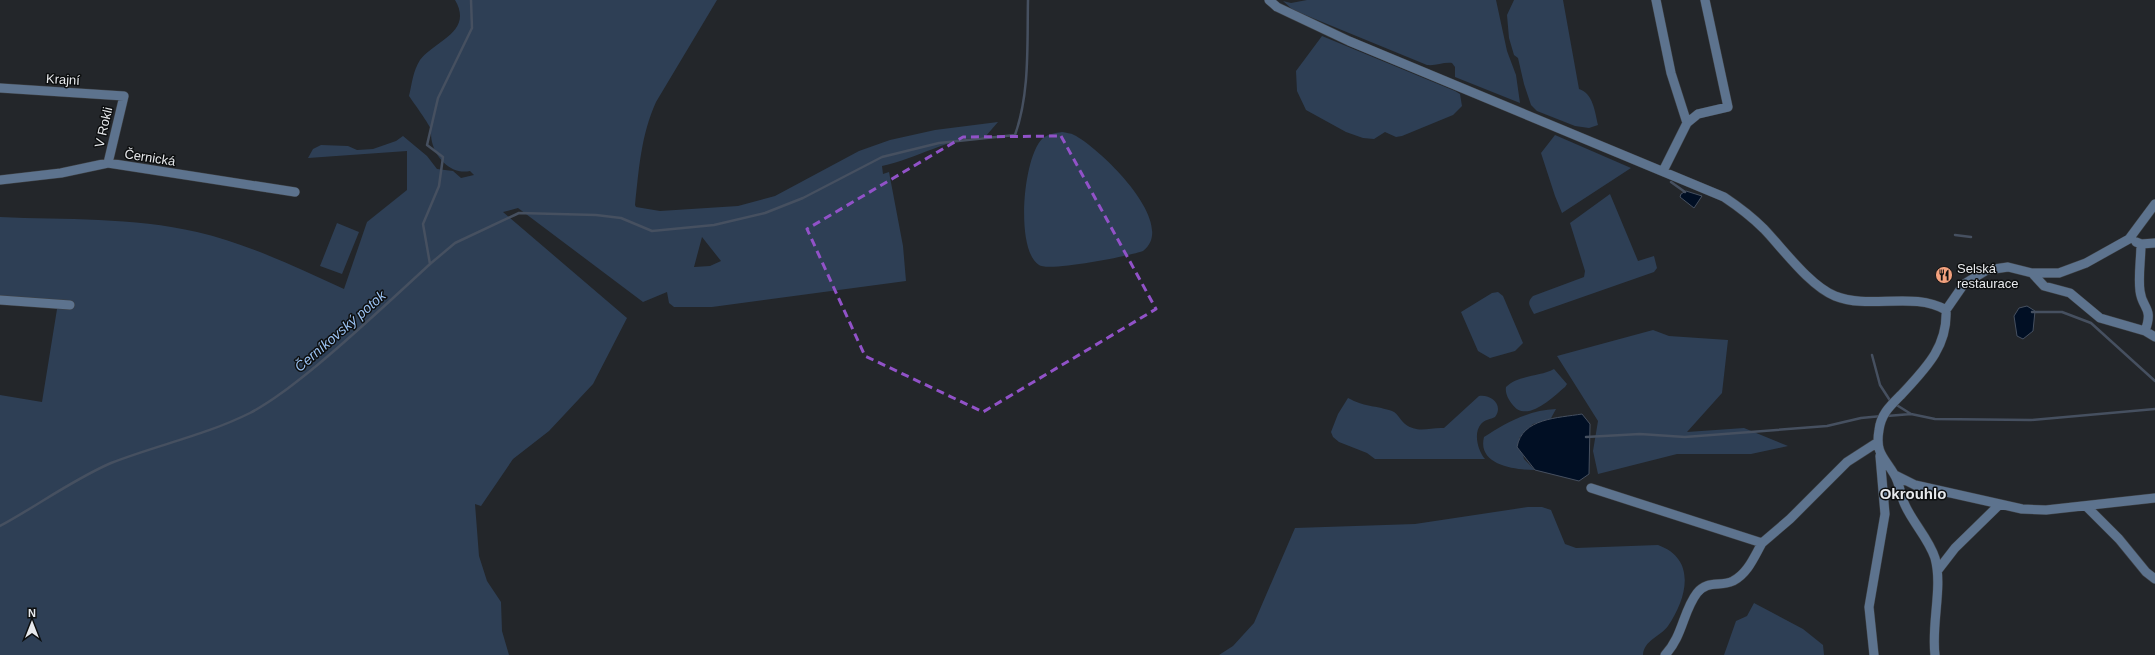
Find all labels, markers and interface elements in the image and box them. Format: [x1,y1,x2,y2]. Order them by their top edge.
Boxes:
street label: Krajní [46,71,81,88]
street label: V Rokli [92,105,115,149]
street label: Černická [123,146,177,169]
place label: Selská restaurace [1957,261,2018,291]
restaurant icon: Selská restaurace [1934,265,1954,285]
water label: Černíkovský potok [291,287,389,375]
district label: Okrouhlo [1880,485,1946,502]
north arrow [12,603,52,643]
text: N [28,607,36,619]

